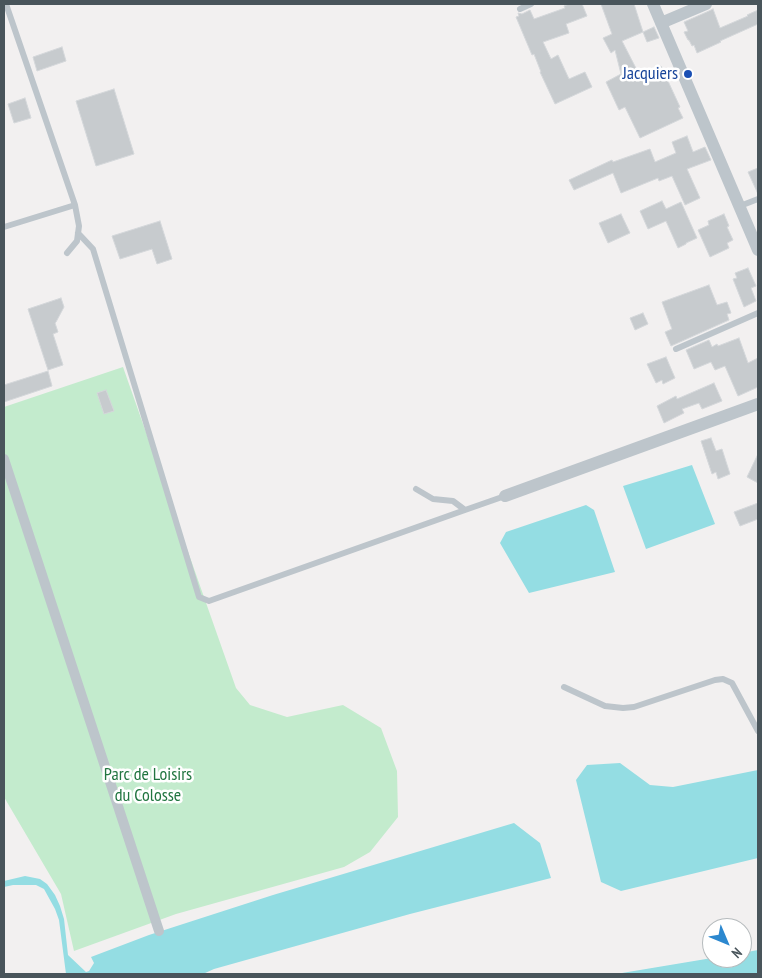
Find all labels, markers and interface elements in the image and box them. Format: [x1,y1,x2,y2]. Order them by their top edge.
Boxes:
place label: Jacquiers [622,63,678,85]
marker: Jacquiers [682,68,694,80]
park label: Parc de Loisirs du Colosse [104,764,192,806]
north arrow [702,918,752,968]
text: N [728,944,746,962]

